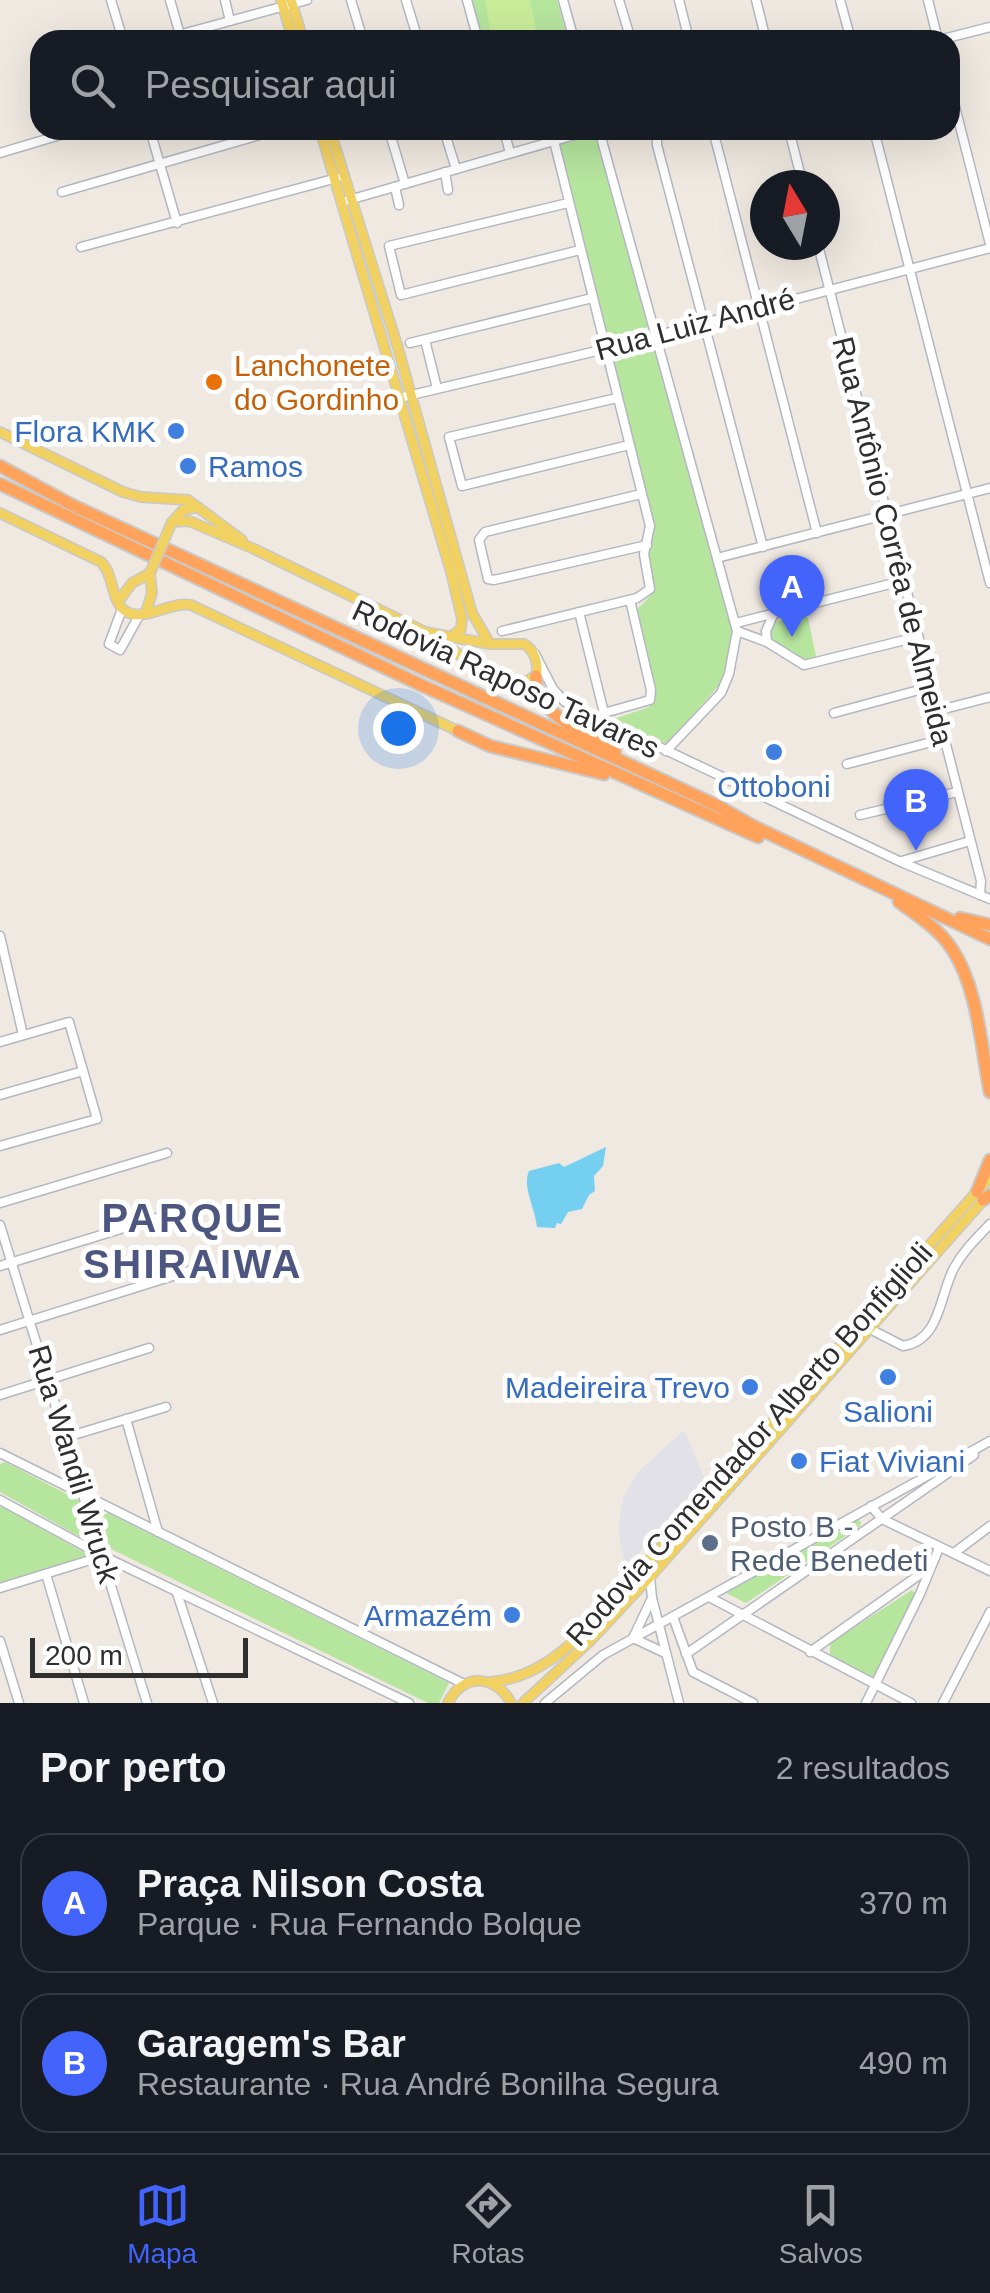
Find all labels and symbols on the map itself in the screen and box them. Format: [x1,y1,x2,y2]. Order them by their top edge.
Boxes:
north arrow [750,170,840,260]
street label: Rua Luiz André [592,282,798,366]
street label: Rua Antônio Corrêa de Almeida [826,333,960,749]
place label: Lanchonete do Gordinho [234,349,399,416]
marker: Lanchonete do Gordinho [203,371,225,393]
place label: Flora KMK [14,415,156,448]
marker: Flora KMK [165,420,187,442]
place label: Ramos [208,450,303,483]
marker: Ramos [177,455,199,477]
pin: A [760,554,824,637]
street label: Rodovia Raposo Tavares [347,593,665,765]
your location [373,703,424,754]
marker: Ottoboni [763,741,785,763]
pin: B [884,768,948,851]
place label: Ottoboni [717,770,831,803]
district label: PARQUE SHIRAIWA [83,1196,303,1286]
street label: Rodovia Comendador Alberto Bonfiglioli [559,1236,939,1652]
street label: Rua Wandil Wruck [22,1341,126,1588]
marker: Salioni [877,1366,899,1388]
place label: Madeireira Trevo [505,1371,730,1404]
marker: Madeireira Trevo [739,1376,761,1398]
place label: Salioni [843,1395,933,1428]
place label: Fiat Viviani [819,1445,965,1478]
marker: Fiat Viviani [788,1450,810,1472]
place label: Posto B - Rede Benedeti [730,1510,929,1577]
marker: Posto B - Rede Benedeti [699,1532,721,1554]
place label: Armazém [364,1599,492,1632]
marker: Armazém [501,1604,523,1626]
scale bar [30,1633,248,1678]

